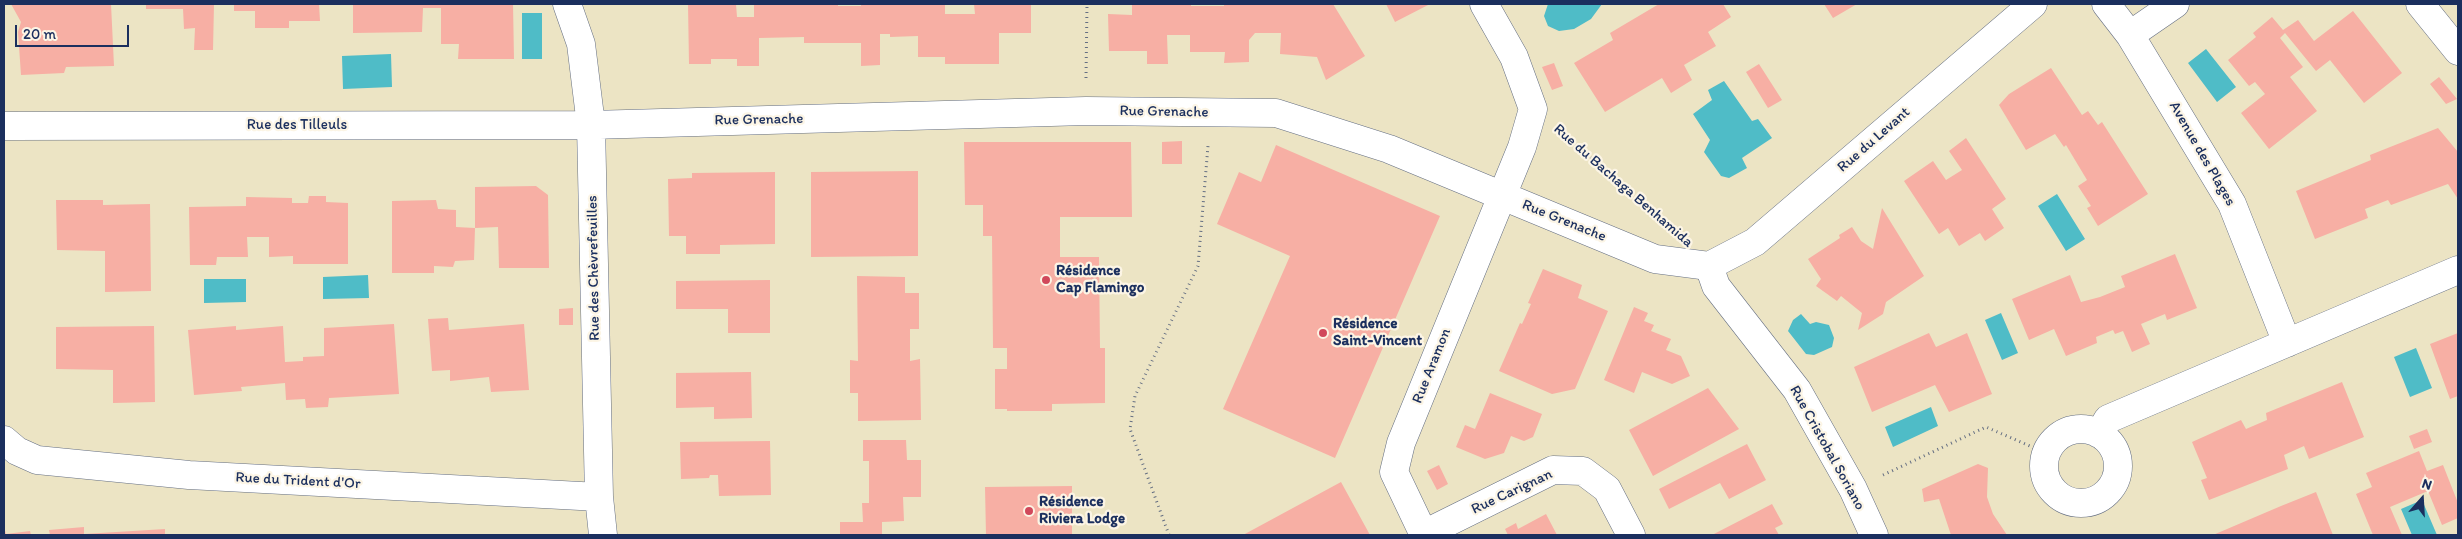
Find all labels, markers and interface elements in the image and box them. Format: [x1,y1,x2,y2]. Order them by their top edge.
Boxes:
scale bar [18,15,131,47]
text: 20 m [23,25,56,43]
street label: Avenue des Plages [2165,98,2239,210]
street label: Rue Grenache [1119,102,1209,122]
street label: Rue du Levant [1834,104,1914,176]
street label: Rue Grenache [714,110,804,130]
street label: Rue des Tilleuls [247,116,347,134]
street label: Rue du Bachaga Benhamida [1549,120,1697,252]
street label: Rue des Chèvrefeuilles [584,195,604,341]
street label: Rue Grenache [1519,196,1609,246]
place label: Résidence Cap Flamingo [1056,262,1144,297]
marker: Résidence Cap Flamingo [1040,274,1052,286]
place label: Résidence Saint-Vincent [1333,315,1422,350]
street label: Rue Aramon [1409,326,1455,406]
marker: Résidence Saint-Vincent [1317,327,1329,339]
street label: Rue Cristobal Soriano [1785,383,1869,513]
street label: Rue Carignan [1469,465,1555,519]
street label: Rue du Trident d'Or [235,469,361,493]
north arrow [2397,474,2447,524]
text: N [2420,475,2434,494]
place label: Résidence Riviera Lodge [1039,493,1125,528]
marker: Résidence Riviera Lodge [1023,505,1035,517]

